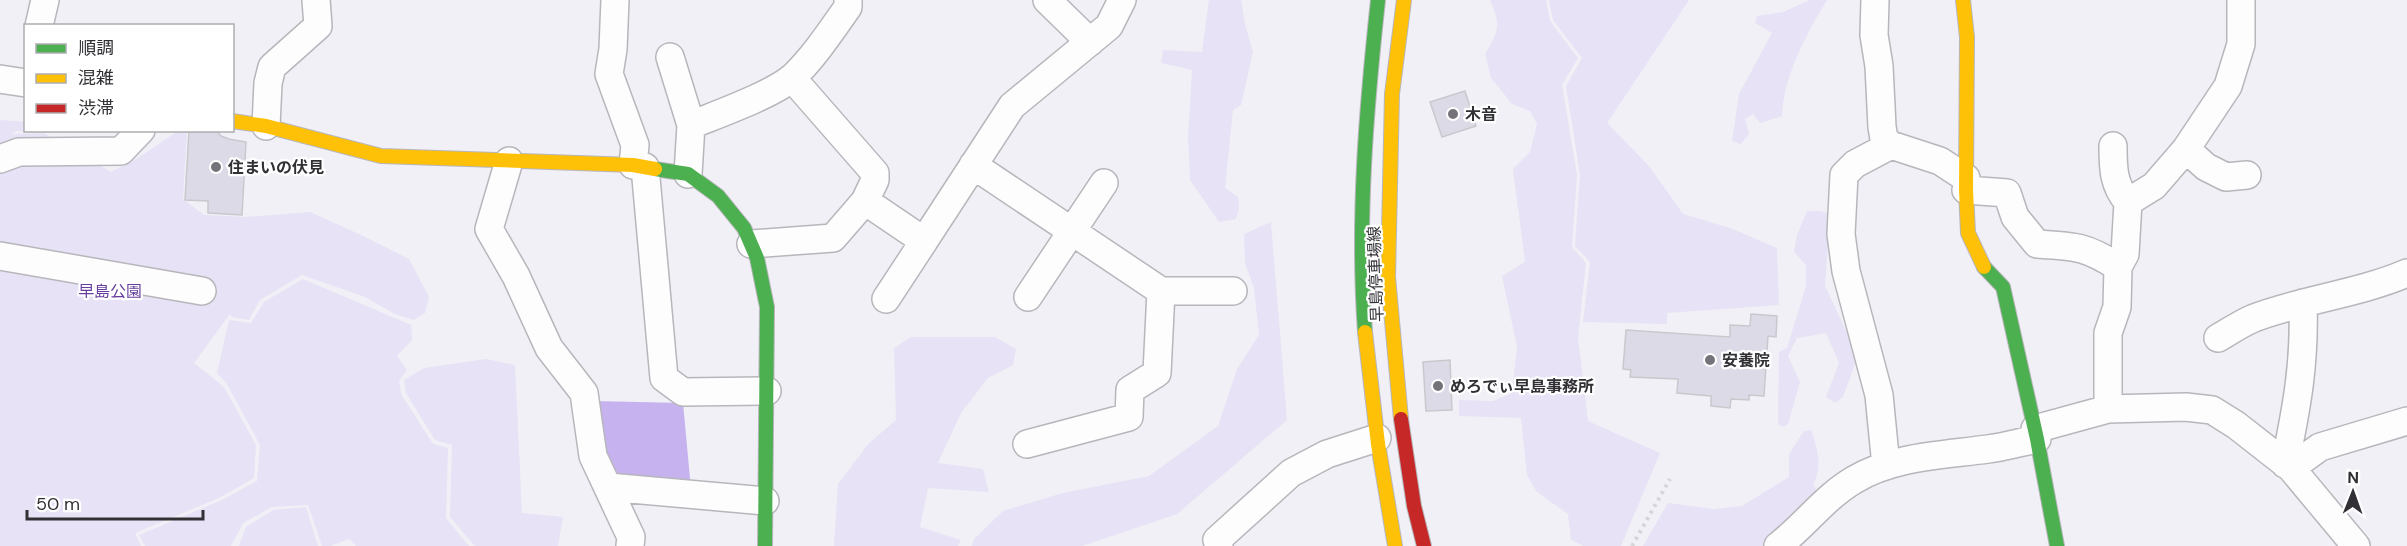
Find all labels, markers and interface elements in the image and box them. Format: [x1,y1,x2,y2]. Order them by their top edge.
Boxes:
legend [24,24,234,132]
text: 順調 [78,36,114,60]
text: 混雑 [78,66,114,90]
text: 渋滞 [78,96,114,120]
place label: 木音 [1465,104,1497,125]
marker: 木音 [1446,107,1460,121]
place label: 住まいの伏見 [227,157,324,178]
marker: 住まいの伏見 [209,160,223,174]
street label: 早島停車場線 [1363,226,1388,322]
park label: 早島公園 [78,281,142,302]
place label: 安養院 [1722,350,1770,371]
marker: 安養院 [1703,353,1717,367]
place label: めろでぃ早島事務所 [1450,376,1594,397]
marker: めろでぃ早島事務所 [1431,379,1445,393]
north arrow [2323,462,2383,522]
text: N [2347,467,2359,488]
scale bar [27,483,202,521]
text: 50 m [36,492,80,516]

